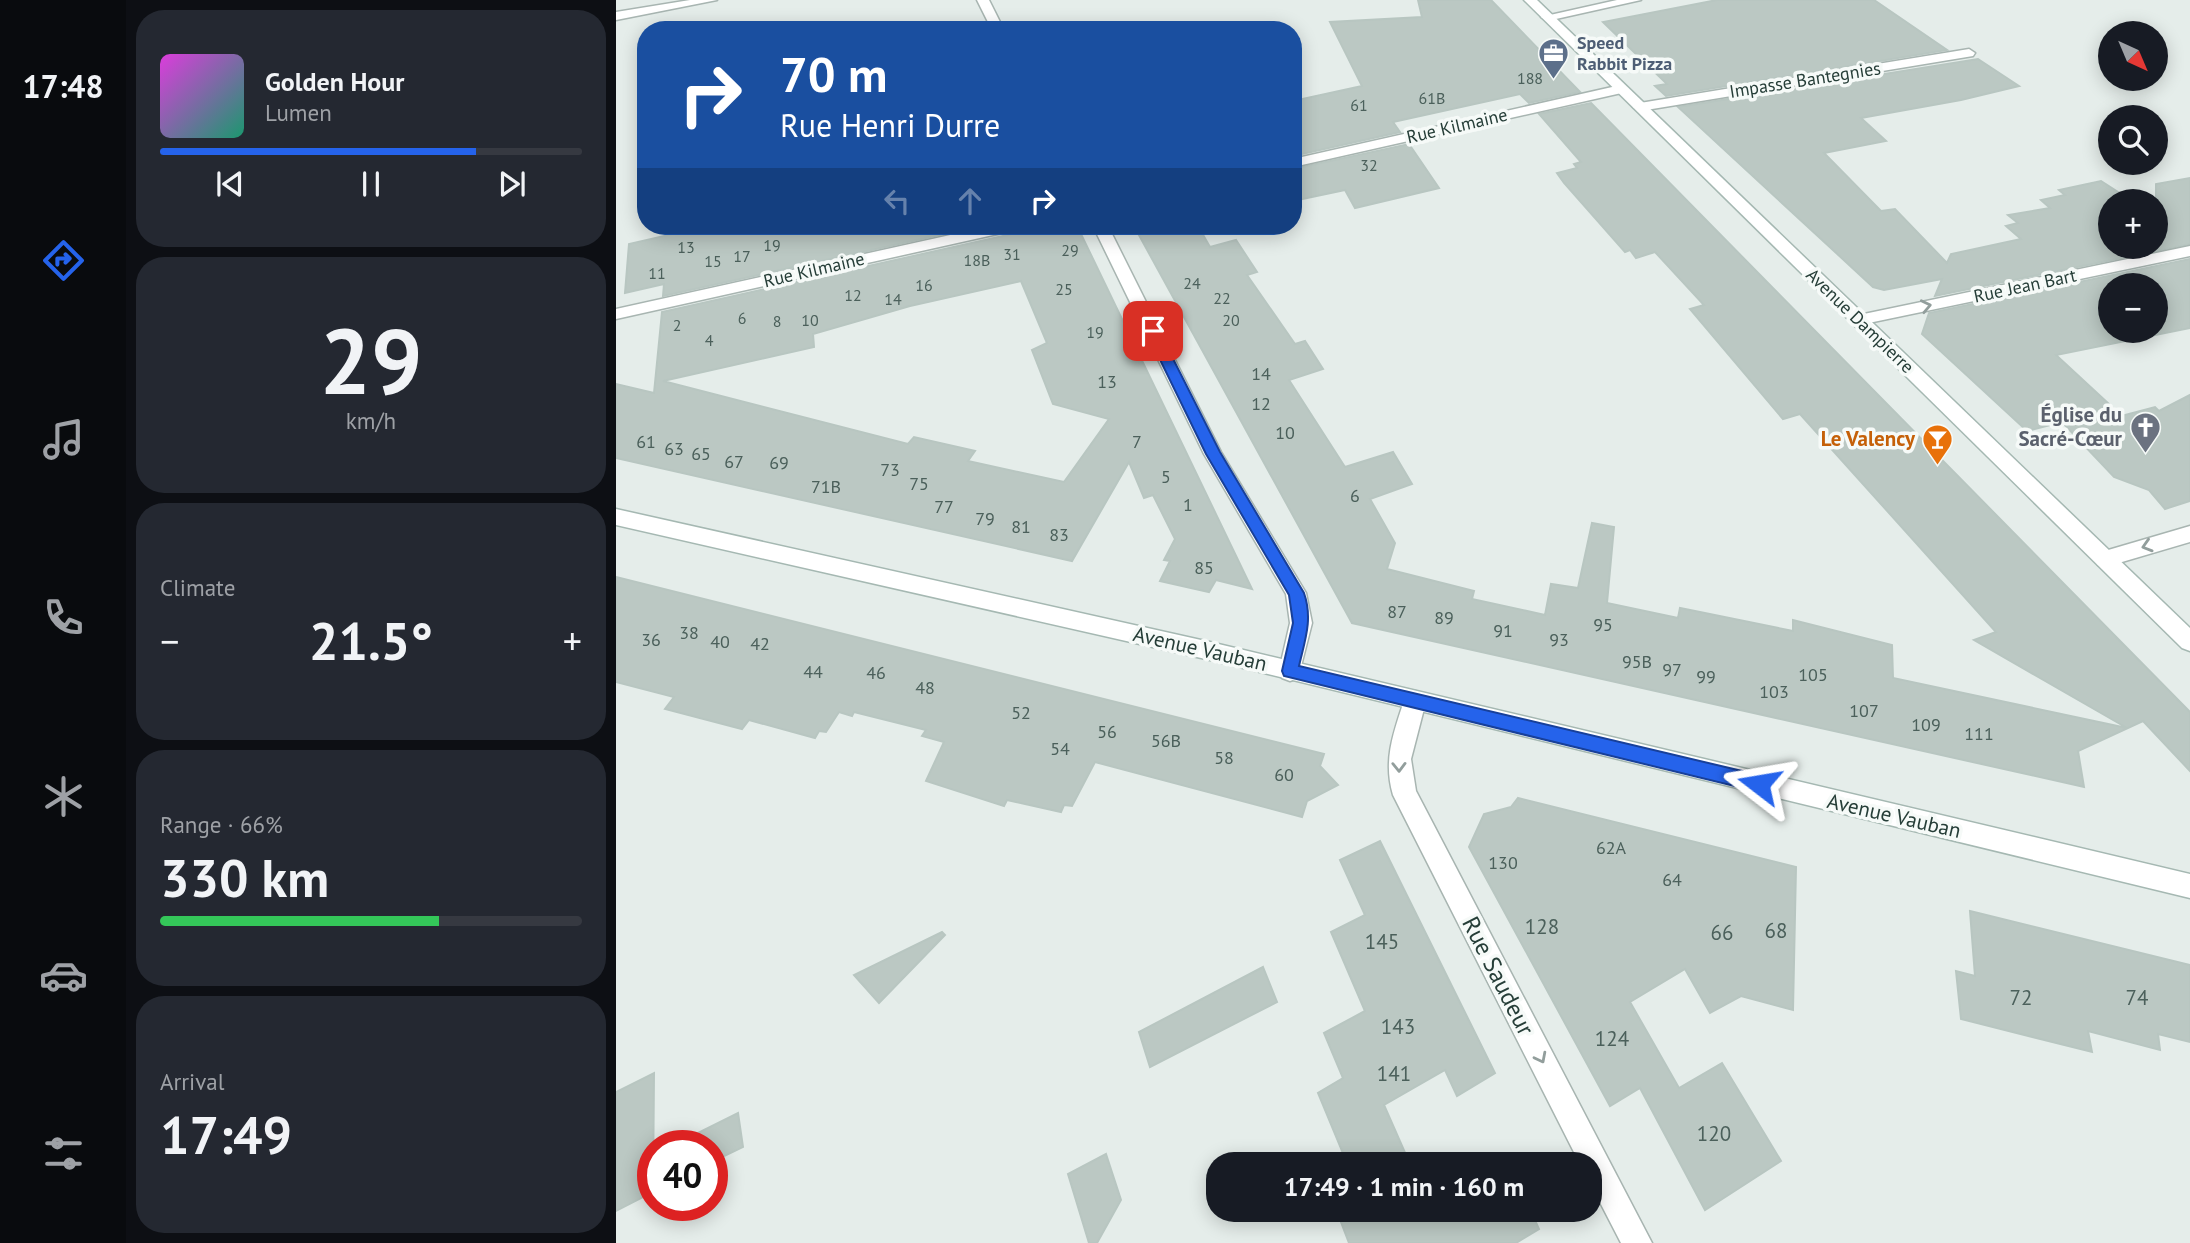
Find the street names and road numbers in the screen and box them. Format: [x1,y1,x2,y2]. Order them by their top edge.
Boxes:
street label: Impasse Bantegnies [1728,56,1882,103]
street label: Rue Kilmaine [1404,103,1509,148]
street label: Rue Kilmaine [761,247,866,292]
street label: Avenue Dampierre [1801,263,1919,378]
street label: Rue Jean Bart [1971,263,2078,308]
street label: Avenue Vauban [1131,620,1270,677]
street label: Avenue Vauban [1825,787,1964,844]
street label: Rue Saudeur [1455,911,1542,1040]

